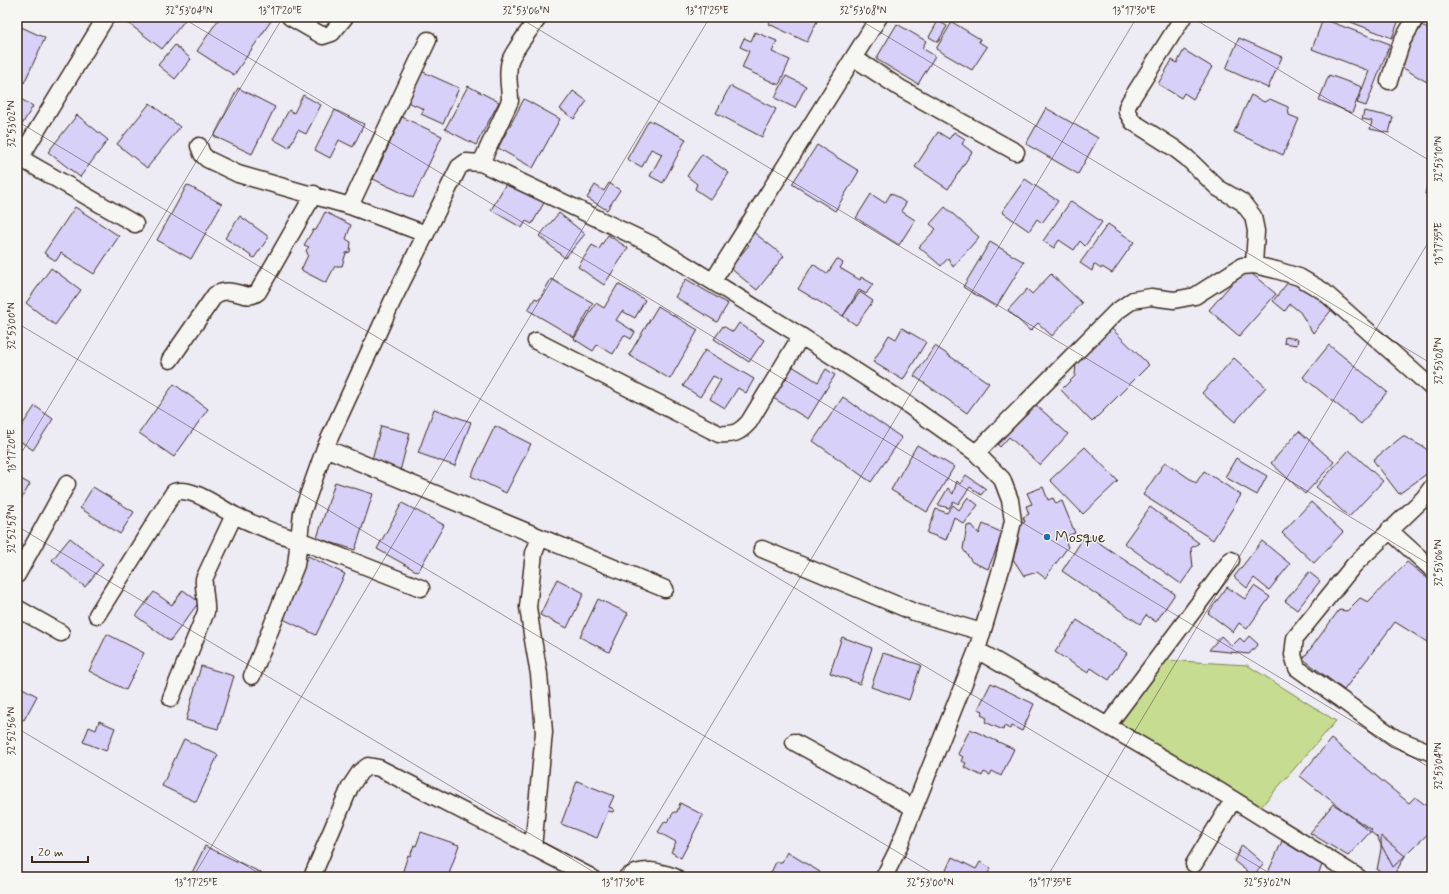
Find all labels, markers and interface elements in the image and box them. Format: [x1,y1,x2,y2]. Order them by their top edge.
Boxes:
text: 32°53'04"N [165,4,213,18]
text: 13°17'20"E [258,4,302,18]
text: 32°53'06"N [503,4,550,18]
text: 13°17'25"E [685,4,729,18]
text: 32°53'08"N [840,4,887,18]
text: 13°17'30"E [1112,4,1156,18]
text: 32°53'02"N [5,100,19,147]
text: 32°53'10"N [1432,136,1446,182]
text: 13°17'35"E [1432,222,1446,266]
text: 32°53'00"N [5,302,19,350]
text: 32°53'08"N [1432,337,1446,384]
text: 13°17'20"E [5,429,19,473]
text: 32°52'58"N [5,504,19,553]
place label: Mosque [1055,527,1106,548]
marker: Mosque [1042,532,1052,542]
text: 32°53'06"N [1432,539,1446,586]
text: 32°52'56"N [5,706,19,755]
text: 32°53'04"N [1432,742,1446,790]
scale bar [32,838,88,864]
text: 20 m [38,845,64,861]
text: 13°17'25"E [174,876,218,890]
text: 13°17'30"E [601,876,645,890]
text: 32°53'00"N [906,876,954,890]
text: 13°17'35"E [1028,876,1072,890]
text: 32°53'02"N [1244,876,1291,890]

